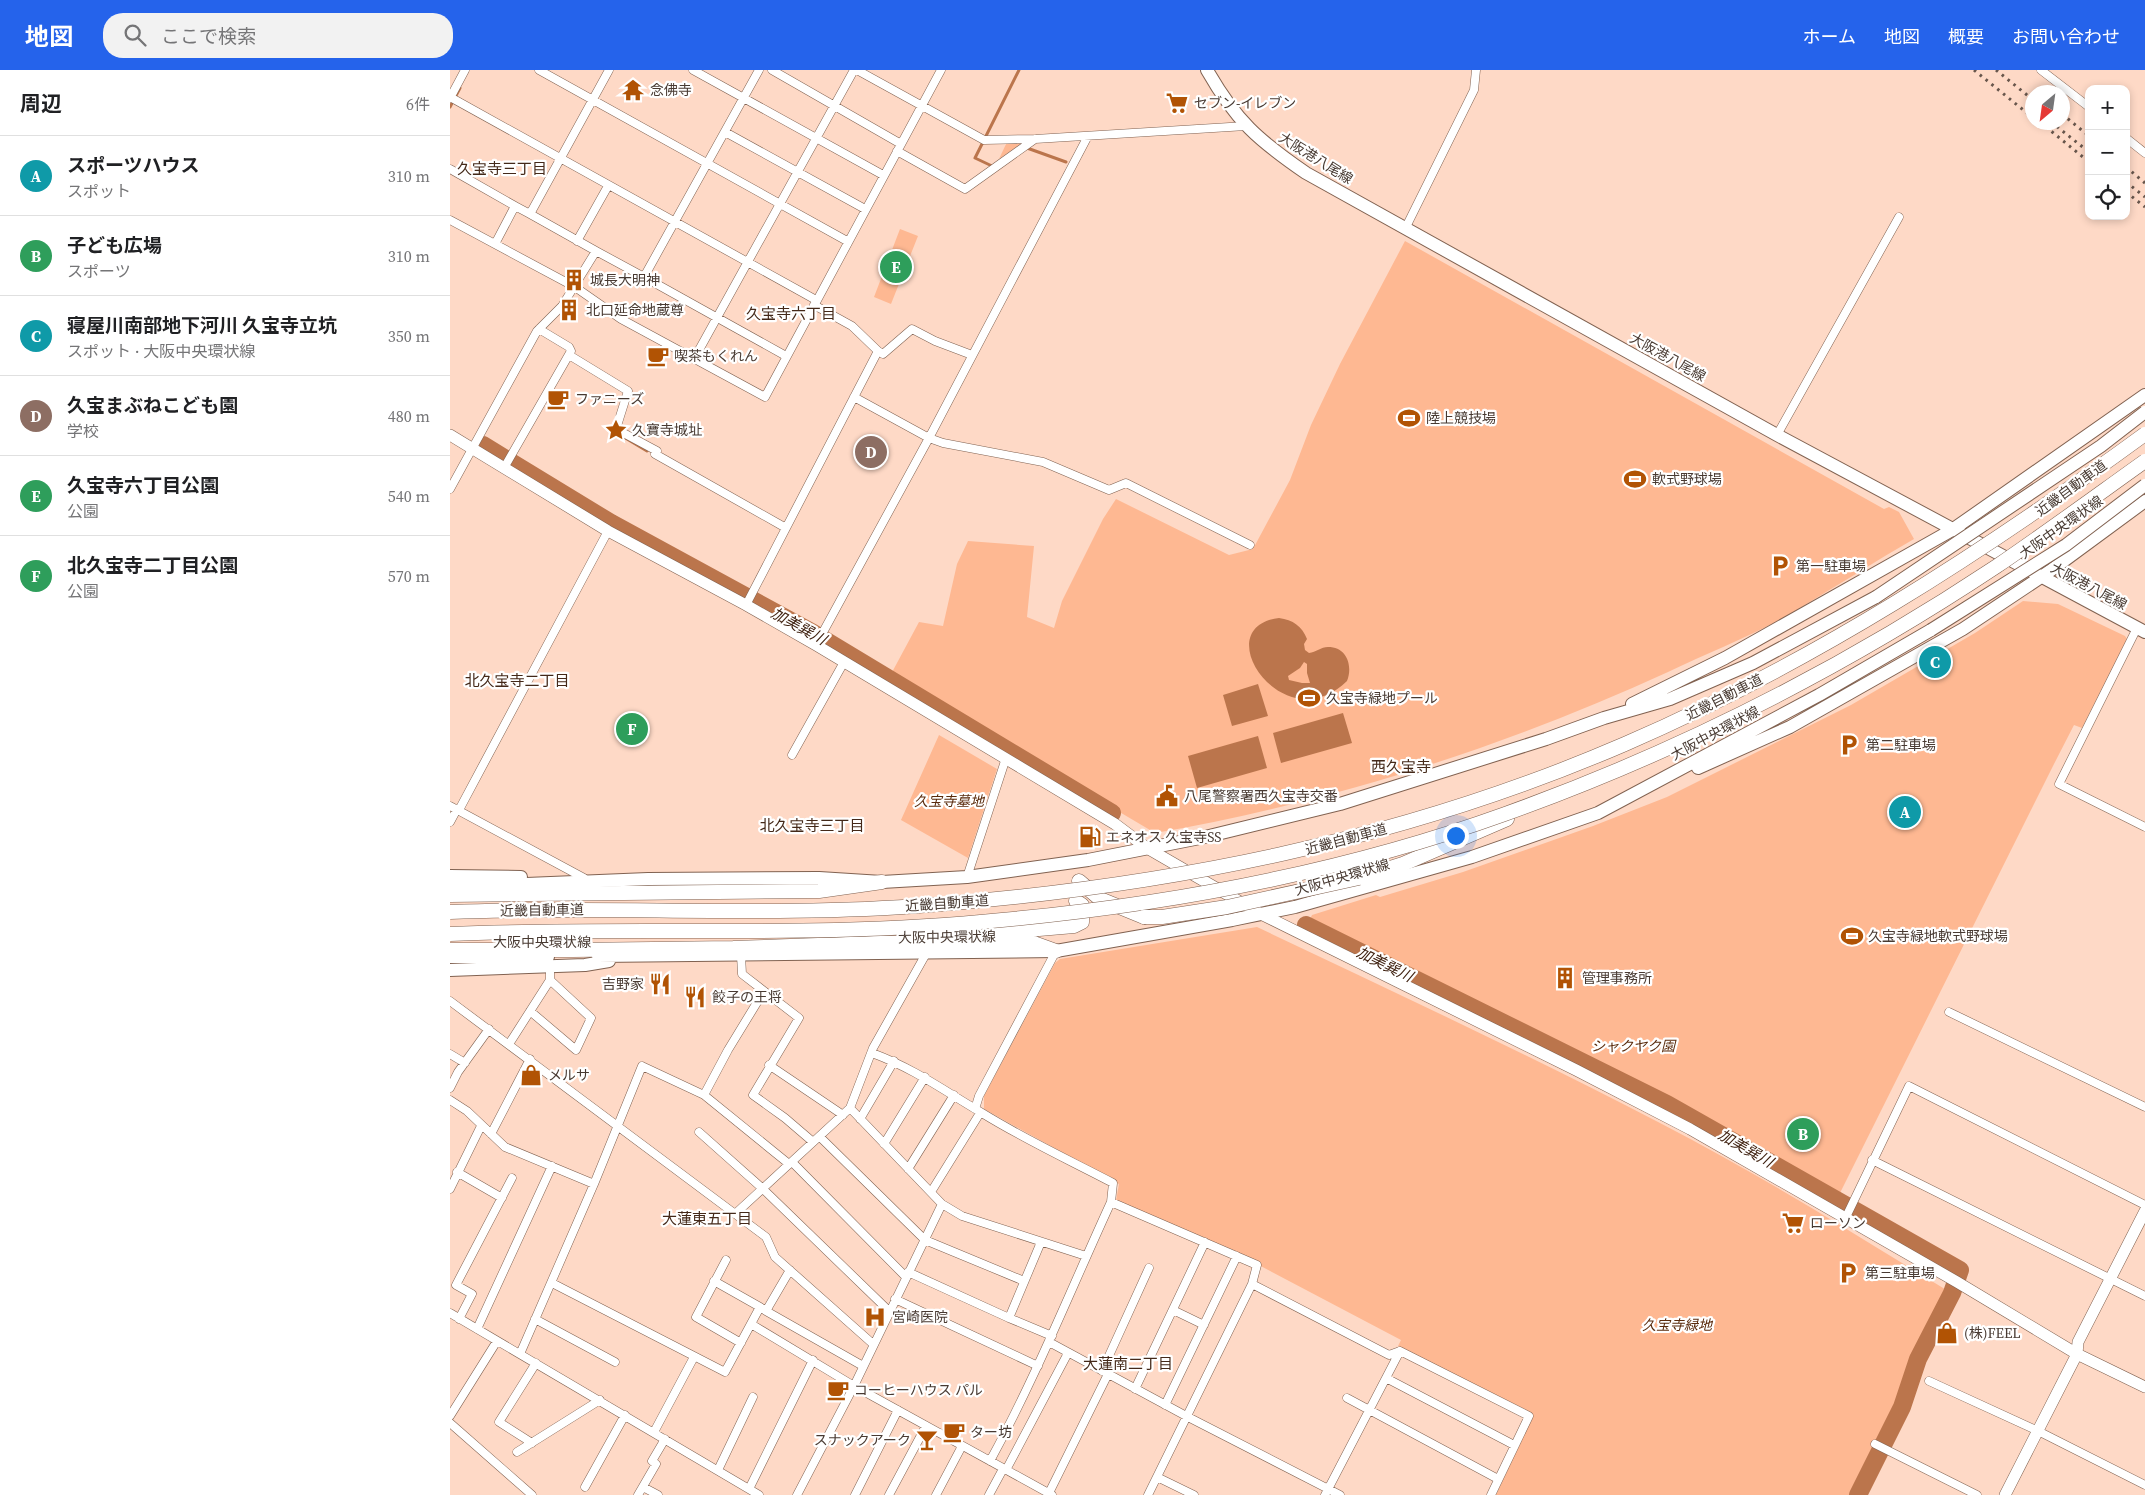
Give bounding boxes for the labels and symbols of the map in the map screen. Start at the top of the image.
temple icon: 念佛寺 [620,77,646,103]
place label: 念佛寺 [650,80,692,100]
north arrow [2025,85,2070,130]
supermarket icon: セブン-イレブン [1164,90,1190,116]
place label: セブン-イレブン [1194,93,1296,113]
street label: 大阪港八尾線 [1275,127,1357,189]
district label: 久宝寺三丁目 [457,158,547,179]
pin: E [880,248,912,286]
building icon: 城長大明神 [561,267,587,293]
place label: 城長大明神 [590,270,660,290]
building icon: 北口延命地蔵尊 [556,297,582,323]
place label: 北口延命地蔵尊 [586,300,684,320]
district label: 久宝寺六丁目 [746,303,836,324]
street label: 大阪港八尾線 [1626,328,1710,386]
cafe icon: 喫茶もくれん [645,343,671,369]
place label: 喫茶もくれん [674,346,758,366]
cafe icon: ファニーズ [545,386,571,412]
place label: ファニーズ [575,389,644,409]
sports icon: 陸上競技場 [1396,405,1422,431]
place label: 陸上競技場 [1426,408,1496,428]
place icon: 久寶寺城址 [603,417,629,443]
place label: 久寶寺城址 [632,420,702,440]
pin: D [855,433,887,471]
street label: 近畿自動車道 [2031,455,2111,521]
sports icon: 軟式野球場 [1622,466,1648,492]
place label: 軟式野球場 [1652,469,1722,489]
street label: 大阪中央環状線 [2015,491,2107,563]
parking icon: 第一駐車場 [1767,553,1793,579]
place label: 第一駐車場 [1796,556,1866,576]
street label: 大阪港八尾線 [2047,557,2131,615]
water label: 加美巽川 [768,602,832,651]
pin: C [1919,643,1951,681]
street label: 近畿自動車道 [1682,669,1766,725]
district label: 北久宝寺二丁目 [464,670,570,691]
sports icon: 久宝寺緑地プール [1296,685,1322,711]
place label: 久宝寺緑地プール [1326,688,1438,708]
street label: 大阪中央環状線 [1667,701,1763,765]
pin: F [616,710,648,748]
parking icon: 第二駐車場 [1836,732,1862,758]
place label: 第二駐車場 [1866,735,1936,755]
district label: 西久宝寺 [1371,756,1431,777]
public building icon: 八尾警察署西久宝寺交番 [1154,783,1180,809]
place label: 八尾警察署西久宝寺交番 [1184,786,1338,806]
park label: 久宝寺墓地 [914,791,986,811]
pin: A [1889,793,1921,831]
district label: 北久宝寺三丁目 [759,815,865,836]
street label: 近畿自動車道 [1303,818,1389,860]
your location [1443,823,1469,849]
fuel station icon: エネオス 久宝寺SS [1077,824,1103,850]
place label: エネオス 久宝寺SS [1106,827,1221,847]
street label: 大阪中央環状線 [1292,854,1392,900]
street label: 近畿自動車道 [904,890,990,916]
street label: 近畿自動車道 [500,899,584,921]
sports icon: 久宝寺緑地軟式野球場 [1839,923,1865,949]
street label: 大阪中央環状線 [898,926,996,948]
place label: 久宝寺緑地軟式野球場 [1868,926,2008,946]
street label: 大阪中央環状線 [493,932,591,952]
water label: 加美巽川 [1353,941,1418,987]
building icon: 管理事務所 [1552,965,1578,991]
place label: 管理事務所 [1582,968,1652,988]
restaurant icon: 吉野家 [647,971,673,997]
place label: 吉野家 [602,974,644,994]
restaurant icon: 餃子の王将 [682,984,708,1010]
place label: 餃子の王将 [712,987,782,1007]
park label: シャクヤク園 [1591,1036,1677,1056]
shop icon: メルサ [518,1062,544,1088]
place label: メルサ [548,1065,590,1085]
pin: B [1787,1115,1819,1153]
water label: 加美巽川 [1715,1124,1779,1173]
district label: 大蓮東五丁目 [662,1208,752,1229]
supermarket icon: ローソン [1780,1210,1806,1236]
place label: ローソン [1810,1213,1866,1233]
parking icon: 第三駐車場 [1835,1260,1861,1286]
place label: 第三駐車場 [1865,1263,1935,1283]
hospital icon: 宮崎医院 [862,1304,888,1330]
place label: 宮崎医院 [892,1307,948,1327]
park label: 久宝寺緑地 [1642,1315,1714,1335]
shop icon: (株)FEEL [1934,1320,1960,1346]
place label: (株)FEEL [1964,1323,2021,1343]
district label: 大蓮南二丁目 [1083,1353,1173,1374]
cafe icon: コーヒーハウス パル [825,1377,851,1403]
place label: コーヒーハウス パル [854,1380,983,1400]
cafe icon: ター坊 [941,1419,967,1445]
place label: ター坊 [970,1422,1012,1442]
bar icon: スナックアーク [914,1427,940,1453]
place label: スナックアーク [814,1430,911,1450]

